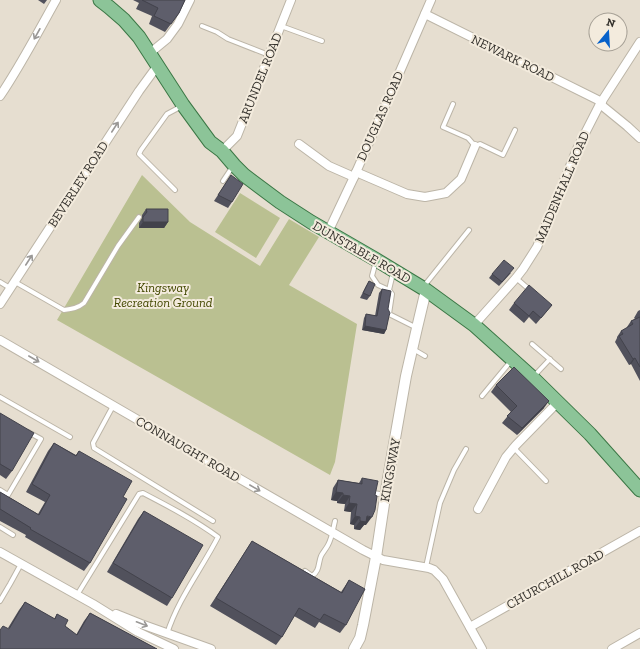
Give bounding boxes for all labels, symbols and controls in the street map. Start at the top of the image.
north arrow [588,12,628,52]
text: N [605,15,618,31]
one-way arrow [33,28,41,40]
street label: ARUNDEL ROAD [235,31,285,125]
street label: NEWARK ROAD [469,31,557,85]
street label: DOUGLAS ROAD [353,69,407,163]
one-way arrow [111,122,119,133]
street label: MAIDENHALL ROAD [532,129,592,245]
street label: BEVERLEY ROAD [45,138,111,230]
street label: DUNSTABLE ROAD [310,218,414,286]
one-way arrow [25,254,33,266]
park label: Kingsway Recreation Ground [114,280,213,310]
one-way arrow [28,356,40,364]
street label: CONNAUGHT ROAD [133,413,243,485]
street label: KINGSWAY [377,437,403,503]
one-way arrow [249,485,261,493]
street label: CHURCHILL ROAD [504,546,606,612]
one-way arrow [135,621,147,629]

